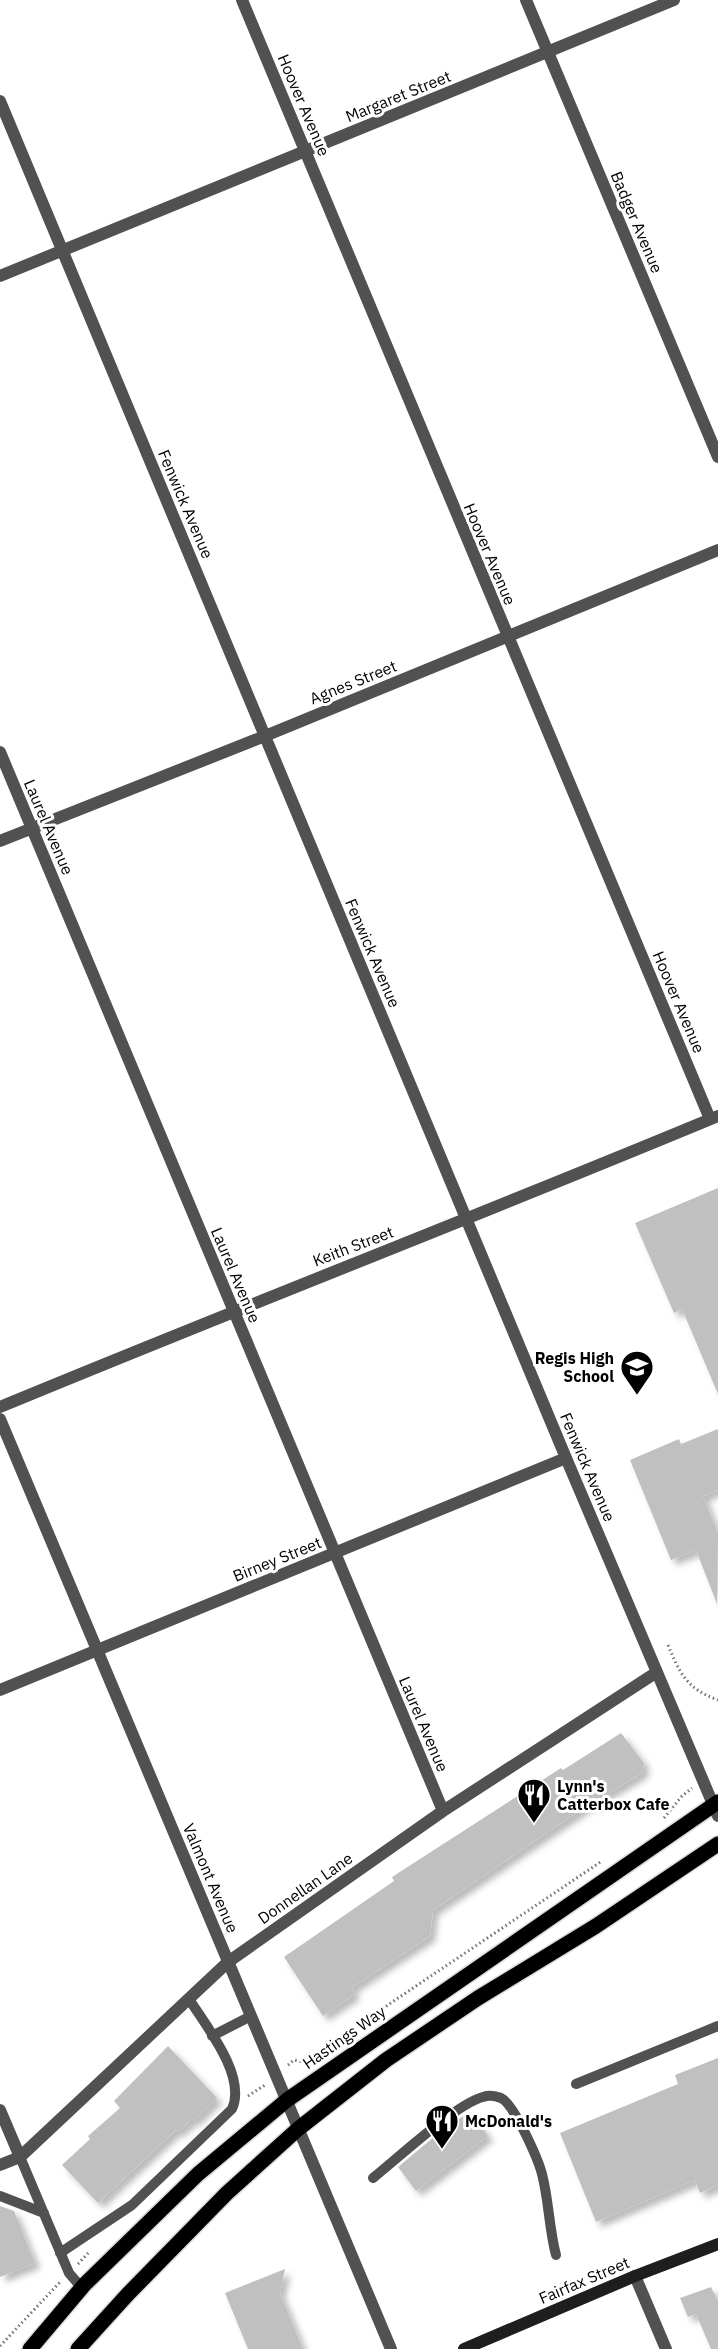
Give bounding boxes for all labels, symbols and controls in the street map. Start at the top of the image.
street label: Hoover Avenue [274,51,335,159]
street label: Margaret Street [342,66,454,126]
street label: Badger Avenue [607,168,667,276]
street label: Fenwick Avenue [154,447,218,562]
street label: Hoover Avenue [460,500,521,608]
street label: Agnes Street [307,655,399,709]
street label: Laurel Avenue [20,776,78,878]
street label: Fenwick Avenue [341,896,405,1011]
street label: Hoover Avenue [649,948,710,1056]
street label: Keith Street [310,1221,396,1271]
street label: Laurel Avenue [207,1224,265,1326]
place label: Regis High School [535,1348,614,1386]
school or university icon: Regis High School [619,1349,655,1396]
street label: Fenwick Avenue [556,1410,620,1525]
street label: Birney Street [230,1532,324,1586]
street label: Laurel Avenue [395,1673,453,1775]
place label: Lynn's Catterbox Cafe [557,1776,669,1814]
restaurant icon: Lynn's Catterbox Cafe [516,1777,552,1824]
street label: Valmont Avenue [179,1820,243,1936]
street label: Donnellan Lane [254,1848,356,1928]
street label: Hastings Way [299,2001,389,2073]
restaurant icon: McDonald's [424,2103,460,2150]
place label: McDonald's [465,2111,552,2131]
street label: Fairfax Street [536,2252,632,2308]

